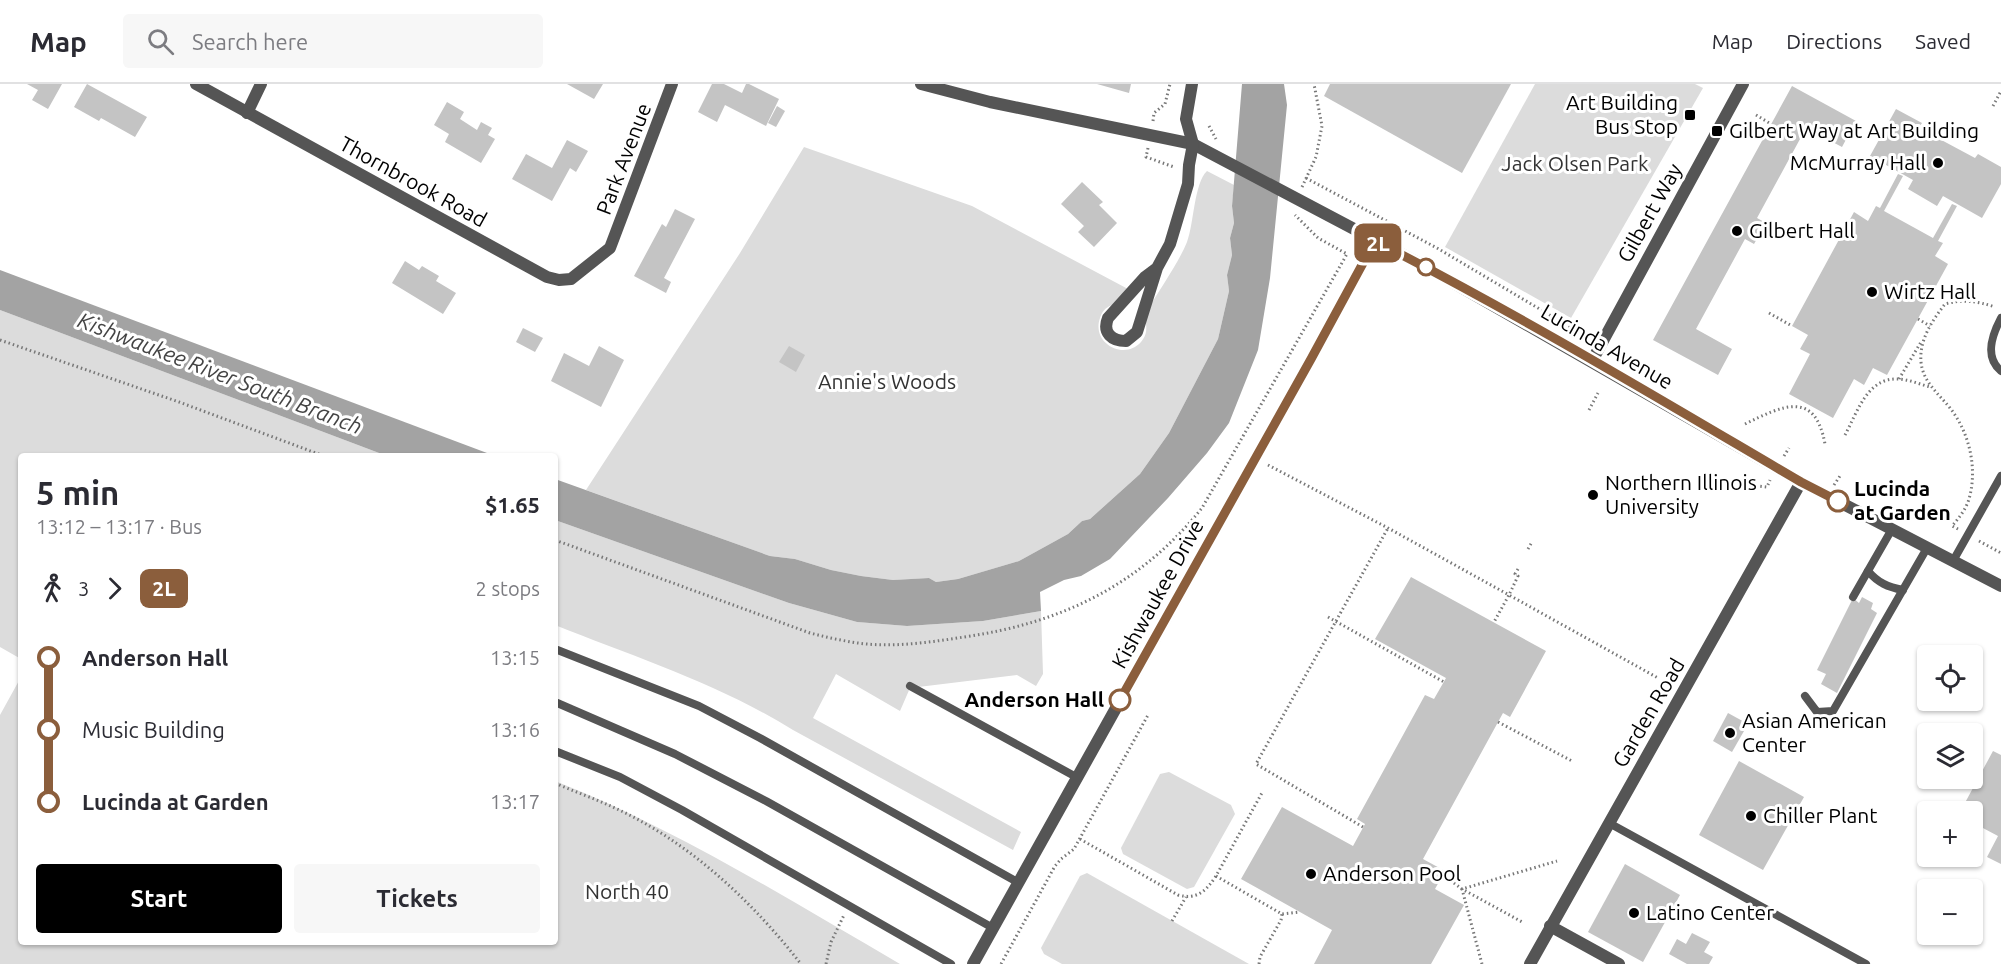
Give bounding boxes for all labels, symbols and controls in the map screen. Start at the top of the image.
search box [123,14,543,68]
icon: search [144,25,177,58]
text: Map [30,26,87,57]
text: Search here [192,29,308,54]
text: Map [1712,29,1753,53]
text: Directions [1786,29,1882,53]
text: Saved [1915,29,1971,53]
place label: Art Building Bus Stop [1566,90,1678,138]
street label: Park Avenue [591,100,655,218]
marker: Art Building Bus Stop [1683,108,1697,122]
place label: Gilbert Way at Art Building [1729,118,1979,142]
marker: Gilbert Way at Art Building [1710,124,1724,138]
street label: Thornbrook Road [336,131,491,232]
place label: McMurray Hall [1790,150,1926,174]
park label: Jack Olsen Park [1501,151,1649,175]
marker: McMurray Hall [1931,156,1945,170]
street label: Gilbert Way [1612,159,1686,266]
place label: Gilbert Hall [1749,218,1855,242]
line badge: 2L [1351,224,1405,262]
marker: Gilbert Hall [1730,224,1744,238]
text: 2L [1366,231,1390,255]
unlabelled marker [1417,258,1435,276]
place label: Wirtz Hall [1884,279,1976,303]
marker: Wirtz Hall [1865,285,1879,299]
street label: Lucinda Avenue [1537,299,1678,394]
water label: Kishwaukee River South Branch [74,307,366,438]
park label: Annie's Woods [818,369,956,393]
place label: Northern Illinois University [1605,470,1757,518]
text: 5 min [36,474,119,511]
place label: Lucinda at Garden [1854,476,1951,524]
marker: Northern Illinois University [1586,488,1600,502]
marker: Lucinda at Garden [1827,490,1849,512]
text: $1.65 [485,492,540,517]
text: 13:12 – 13:17 · Bus [36,515,202,538]
street label: Kishwaukee Drive [1106,515,1208,672]
icon: walk [36,572,69,605]
icon: forward [98,572,131,605]
text: 2L [152,576,176,600]
text: 3 [78,577,89,600]
text: 2 stops [476,577,540,600]
text: Anderson Hall [82,645,228,670]
map controls [1917,645,1983,945]
button: locate [1917,645,1983,711]
text: 13:15 [490,646,540,669]
street label: Garden Road [1607,654,1689,771]
place label: Anderson Hall [964,687,1104,711]
marker: Anderson Hall [1109,689,1131,711]
place label: Asian American Center [1742,708,1887,756]
text: Music Building [82,717,225,742]
text: 13:16 [490,718,540,741]
button: layers [1917,723,1983,789]
marker: Asian American Center [1723,726,1737,740]
text: Lucinda at Garden [82,789,269,814]
text: 13:17 [490,790,540,813]
button: + [1917,801,1983,867]
place label: Chiller Plant [1763,803,1877,827]
marker: Chiller Plant [1744,809,1758,823]
place label: Anderson Pool [1323,861,1461,885]
button: Start [36,864,282,933]
button: Tickets [294,864,540,933]
marker: Anderson Pool [1304,867,1318,881]
park label: North 40 [585,879,669,903]
button: − [1917,879,1983,945]
place label: Latino Center [1646,900,1774,924]
marker: Latino Center [1627,906,1641,920]

